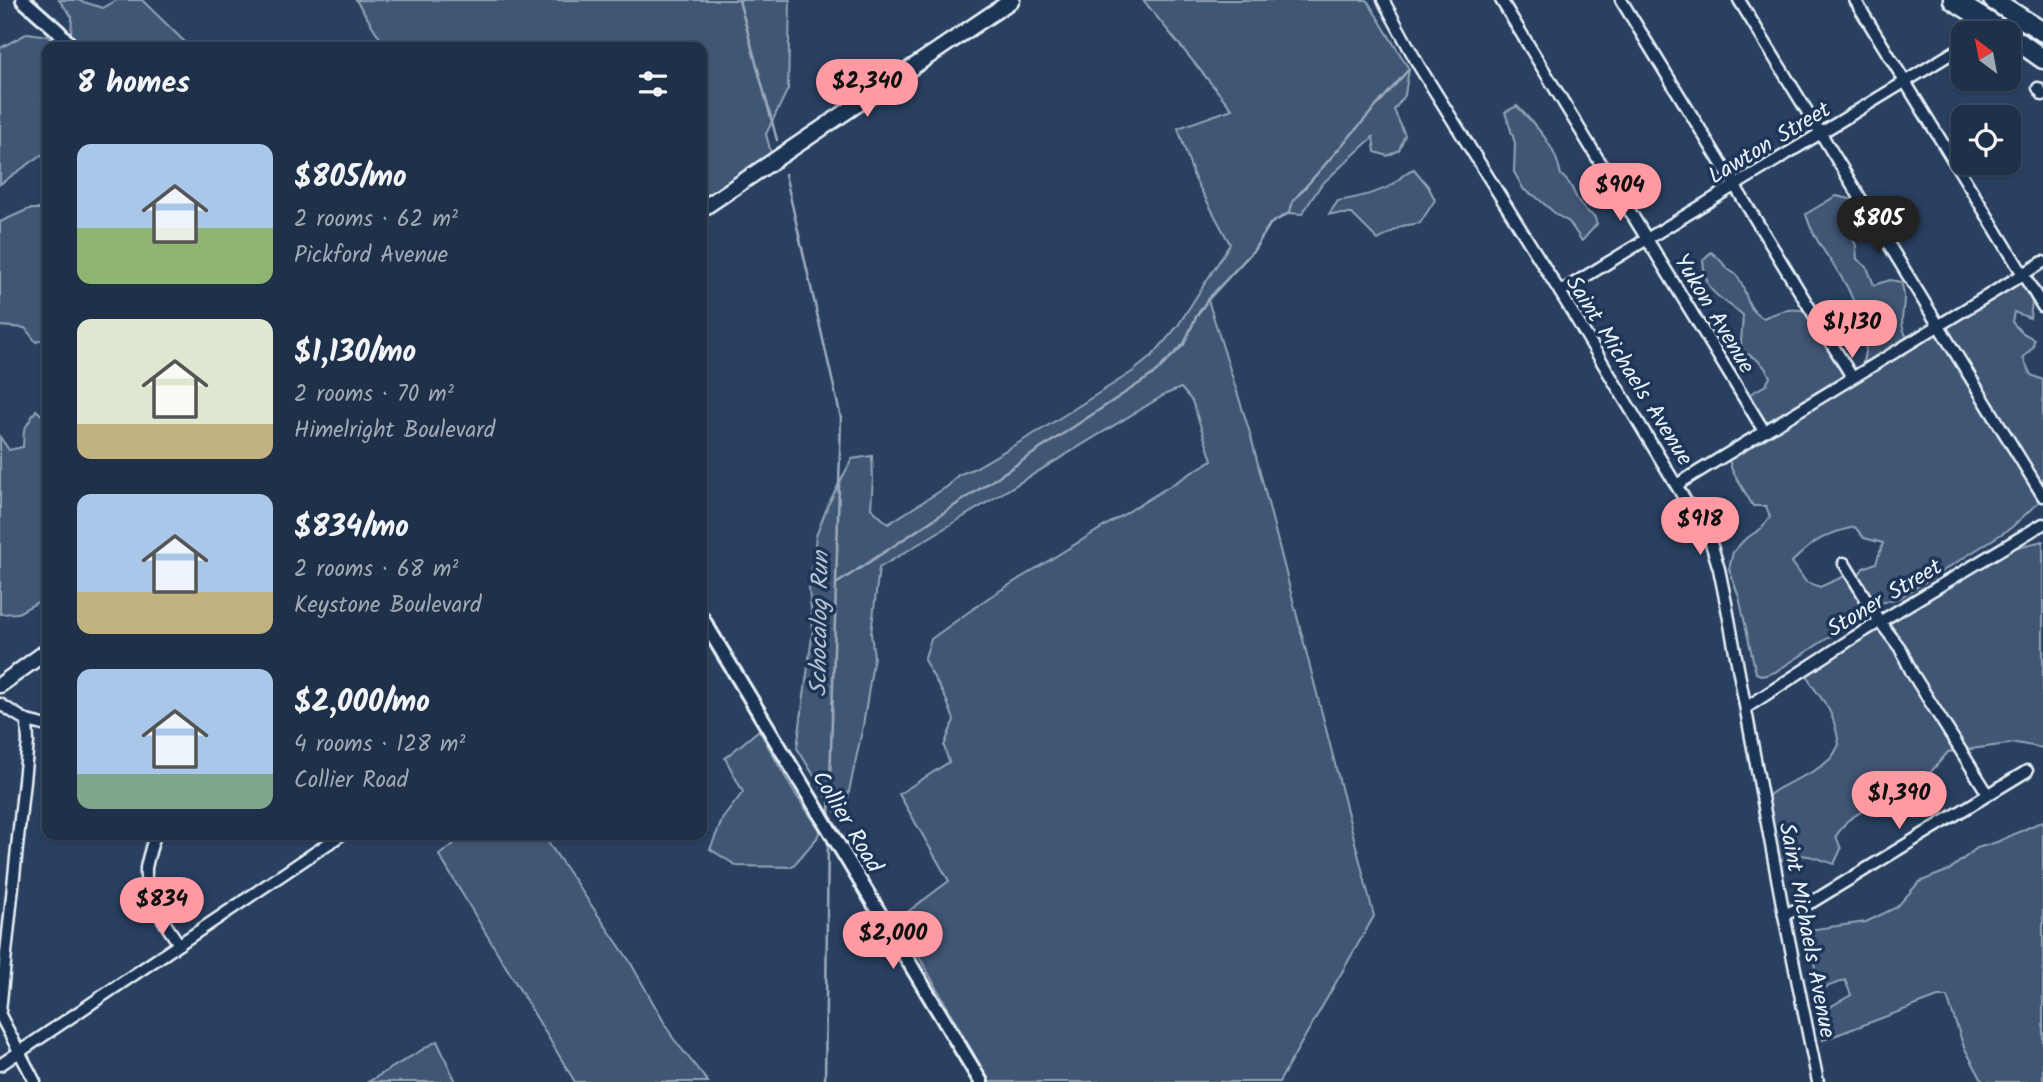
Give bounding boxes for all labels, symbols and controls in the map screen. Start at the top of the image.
north arrow [1951,21,2021,91]
map controls [1951,21,2021,175]
text: 8 homes [77,60,190,108]
pin: $2,340 [810,60,924,119]
text: $2,340 [832,64,902,100]
icon: filters [634,65,672,103]
street label: Lawton Street [1702,92,1839,195]
button: locate [1951,105,2021,175]
text: $805/mo [294,154,407,202]
pin: $904 [1579,164,1661,223]
text: $904 [1595,168,1645,204]
icon: home [133,172,217,256]
pin: $805 [1837,196,1919,256]
text: $805 [1853,201,1903,237]
text: 2 rooms · 62 m² [294,202,458,238]
text: Pickford Avenue [294,238,448,274]
street label: Yukon Avenue [1663,247,1763,381]
street label: Saint Michaels Avenue [1555,269,1701,473]
pin: $1,130 [1795,300,1909,360]
text: $1,130 [1823,305,1881,341]
text: $1,130/mo [294,329,416,377]
icon: home [133,347,217,431]
text: 2 rooms · 70 m² [294,377,454,413]
text: Himelright Boulevard [294,413,495,449]
pin: $918 [1659,498,1741,557]
text: $918 [1677,502,1723,538]
text: $834/mo [294,504,409,552]
icon: home [133,522,217,606]
water label: Schocalog Run [800,549,841,697]
street label: Stoner Street [1820,549,1951,647]
text: 2 rooms · 68 m² [294,552,458,588]
text: Keystone Boulevard [294,588,481,624]
text: $2,000/mo [294,679,430,727]
icon: home [133,697,217,781]
text: 4 rooms · 128 m² [294,727,465,763]
text: Collier Road [294,763,408,799]
street label: Collier Road [801,764,891,881]
pin: $1,390 [1842,772,1956,831]
text: $1,390 [1868,776,1930,812]
street label: Saint Michaels Avenue [1768,820,1845,1041]
pin: $834 [121,878,203,937]
text: $834 [136,882,188,918]
pin: $2,000 [836,912,950,971]
text: $2,000 [859,916,927,952]

